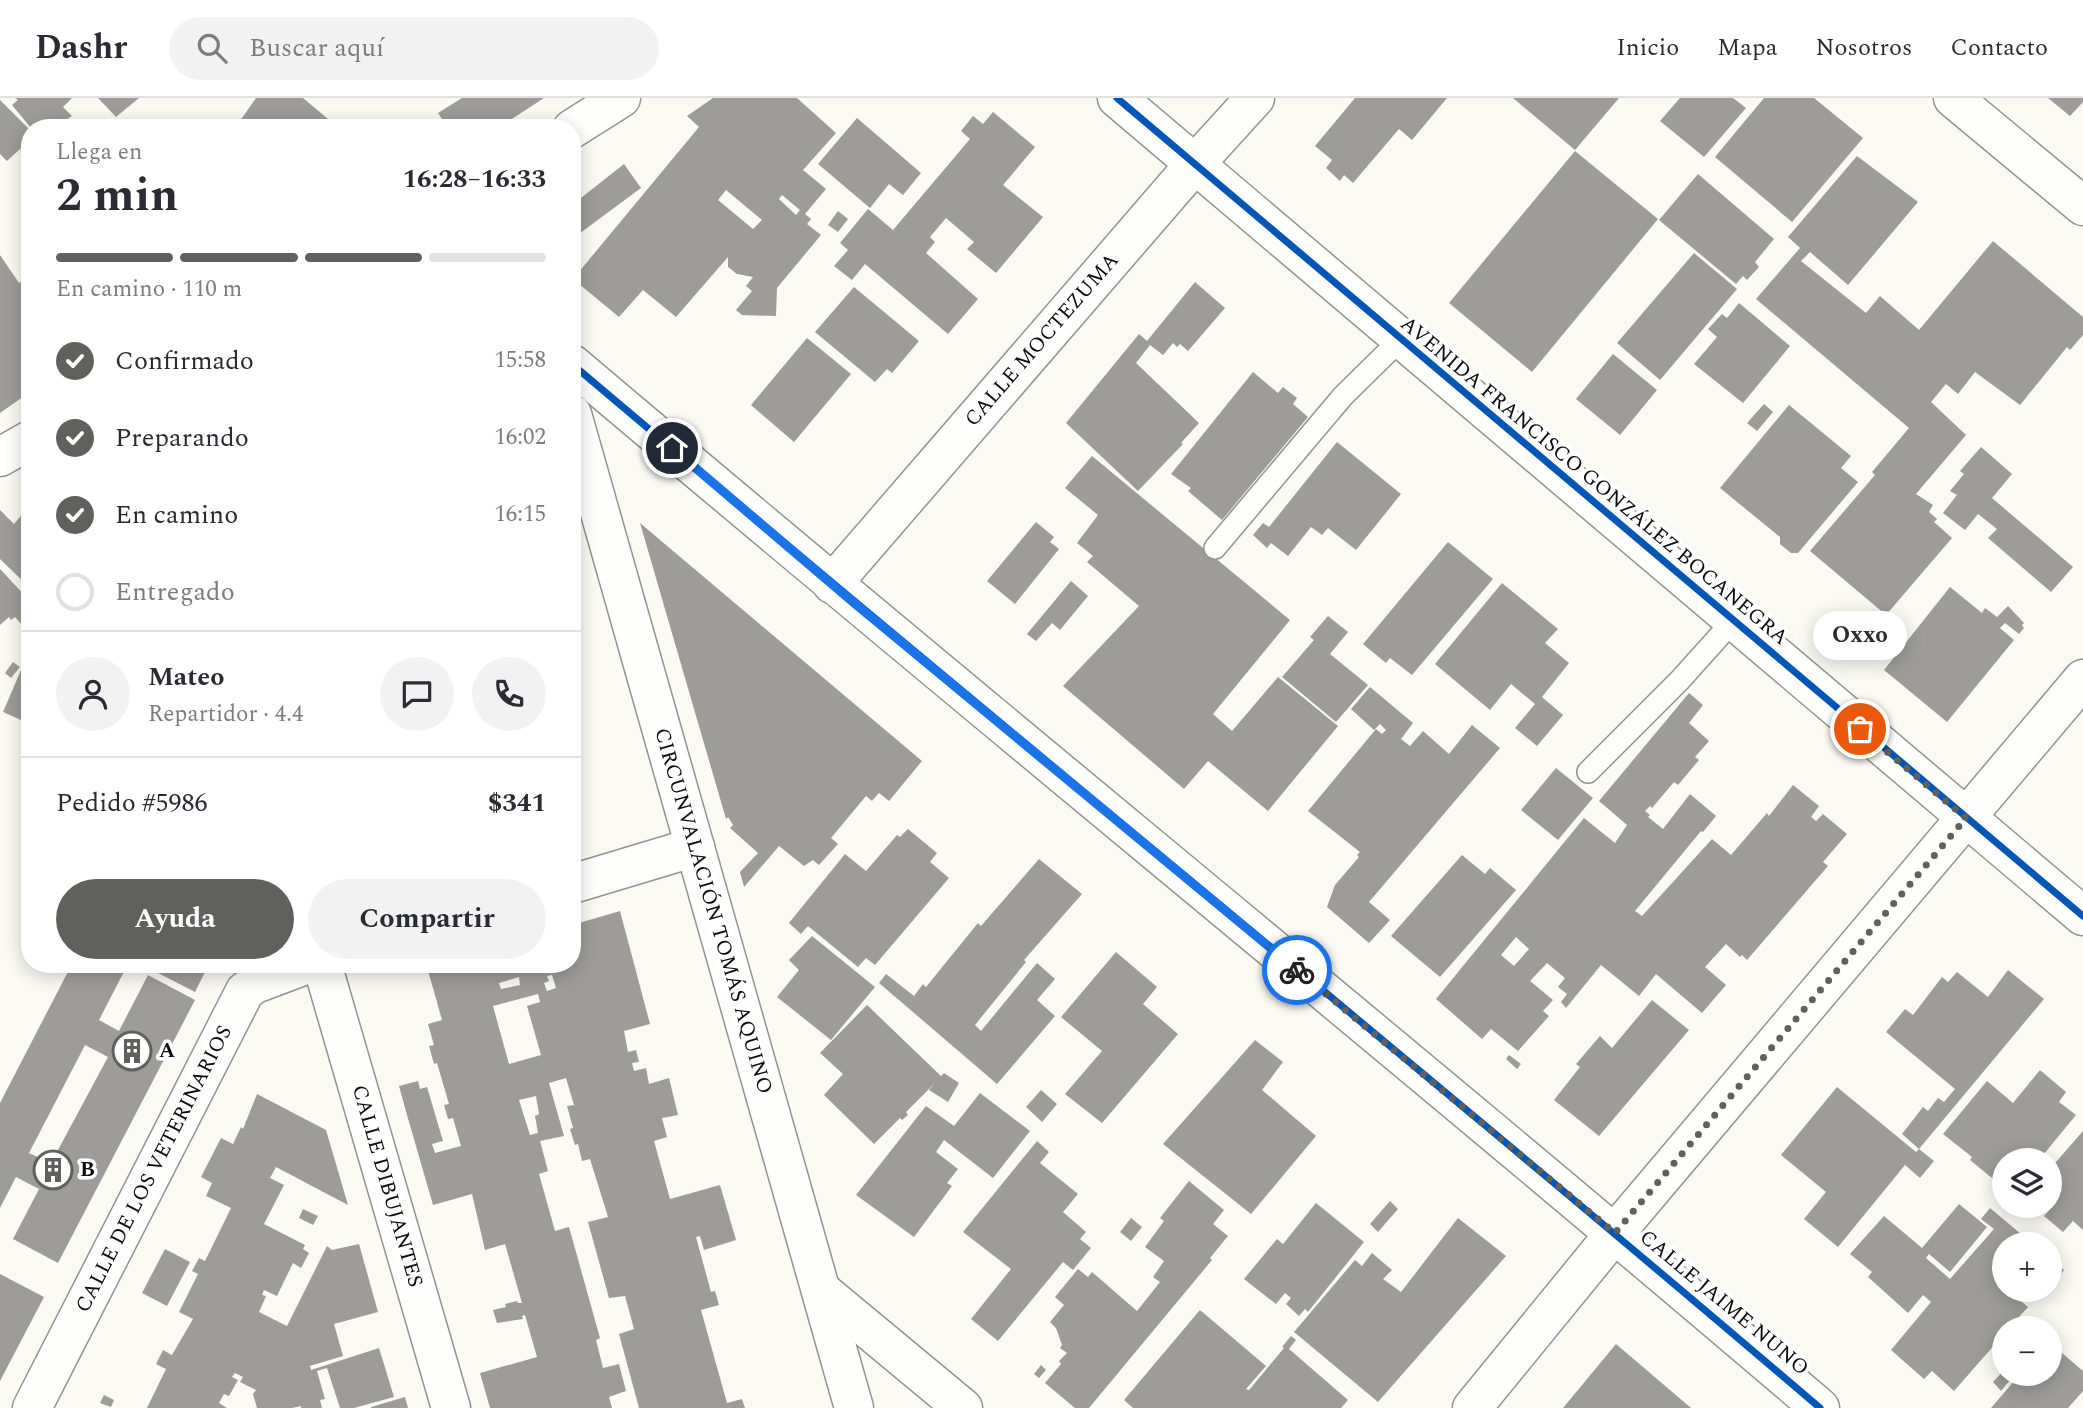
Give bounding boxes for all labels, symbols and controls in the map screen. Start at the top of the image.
search box [169,17,659,80]
text: Dashr [35,23,127,73]
text: Buscar aquí [249,28,384,68]
icon: search [193,29,231,67]
text: Inicio [1616,30,1679,66]
text: Mapa [1717,30,1777,66]
text: Nosotros [1815,30,1912,66]
text: Contacto [1950,30,2048,66]
text: Llega en [56,135,142,170]
text: 16:28–16:33 [402,159,546,199]
text: 2 min [56,161,178,231]
street label: CALLE MOCTEZUMA [957,246,1127,434]
text: En camino · 110 m [56,272,242,307]
street label: AVENIDA FRANCISCO GONZÁLEZ BOCANEGRA [1393,309,1795,654]
text: Confirmado [115,341,254,381]
icon: check [56,342,94,380]
text: 15:58 [494,343,546,378]
text: Preparando [115,418,249,458]
pin [642,418,702,478]
icon: check [56,419,94,457]
text: 16:02 [494,420,546,455]
icon: home [653,429,691,467]
text: En camino [115,495,238,535]
icon: check [56,496,94,534]
text: 16:15 [494,497,546,532]
text: Entregado [115,572,235,612]
callout: Oxxo [1813,610,1907,659]
text: Oxxo [1832,618,1888,653]
button: person [56,657,130,731]
text: Mateo [148,657,225,697]
button: chat [380,657,454,731]
button: phone [472,657,546,731]
text: Repartidor · 4.4 [148,697,304,732]
pin [1830,699,1890,759]
icon: bag [1841,710,1879,748]
street label: CIRCUNVALACIÓN TOMÁS AQUINO [645,724,781,1098]
text: Pedido #5986 [56,783,207,823]
text: $341 [488,783,546,823]
button: Ayuda [56,879,294,959]
button: Compartir [308,879,546,959]
courier [1262,935,1332,1005]
icon: bike [1278,951,1316,989]
street label: CALLE DE LOS VETERINARIOS [67,1020,241,1318]
building icon: A [111,1030,153,1072]
place label: A [159,1035,175,1067]
street label: CALLE DIBUJANTES [343,1081,431,1291]
map controls [1992,1148,2062,1386]
button: layers [1992,1148,2062,1218]
building icon: B [32,1149,74,1191]
place label: B [80,1154,95,1186]
street label: CALLE JAIME NUNO [1632,1222,1816,1384]
button: + [1992,1232,2062,1302]
button: − [1992,1316,2062,1386]

